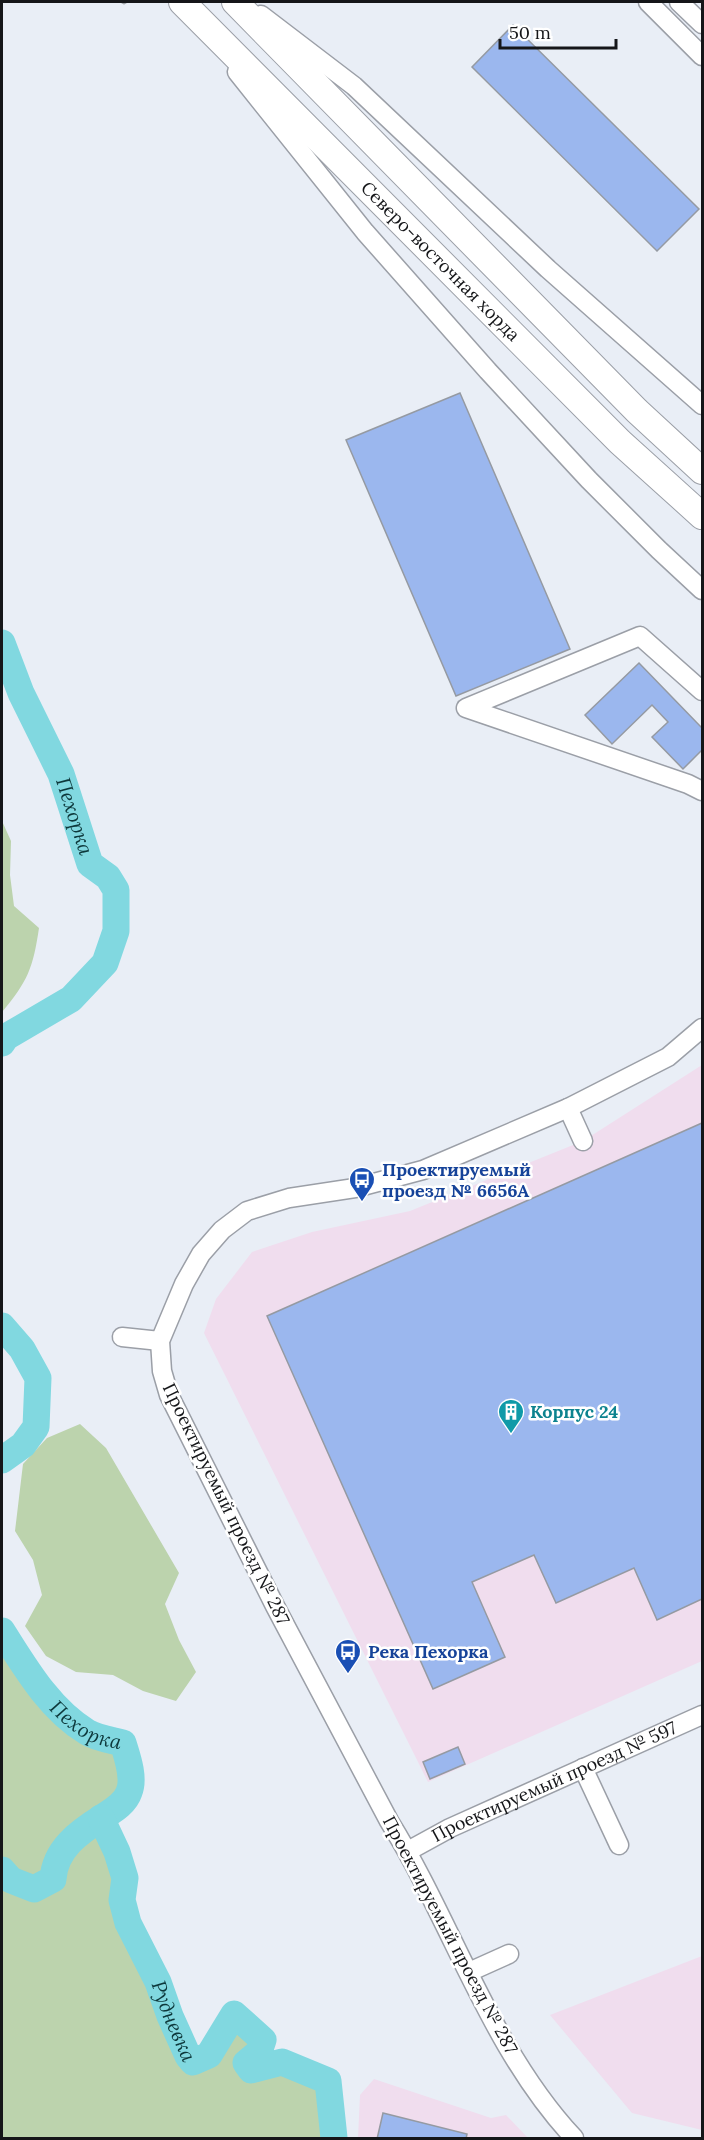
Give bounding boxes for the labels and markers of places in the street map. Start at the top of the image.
place label: Проектируемый проезд № 6656А [382,1158,531,1202]
bus stop icon: Проектируемый проезд № 6656А [347,1165,377,1203]
building icon: Корпус 24 [496,1397,526,1435]
place label: Корпус 24 [530,1400,618,1423]
bus stop icon: Река Пехорка [333,1637,363,1675]
place label: Река Пехорка [368,1640,489,1663]

